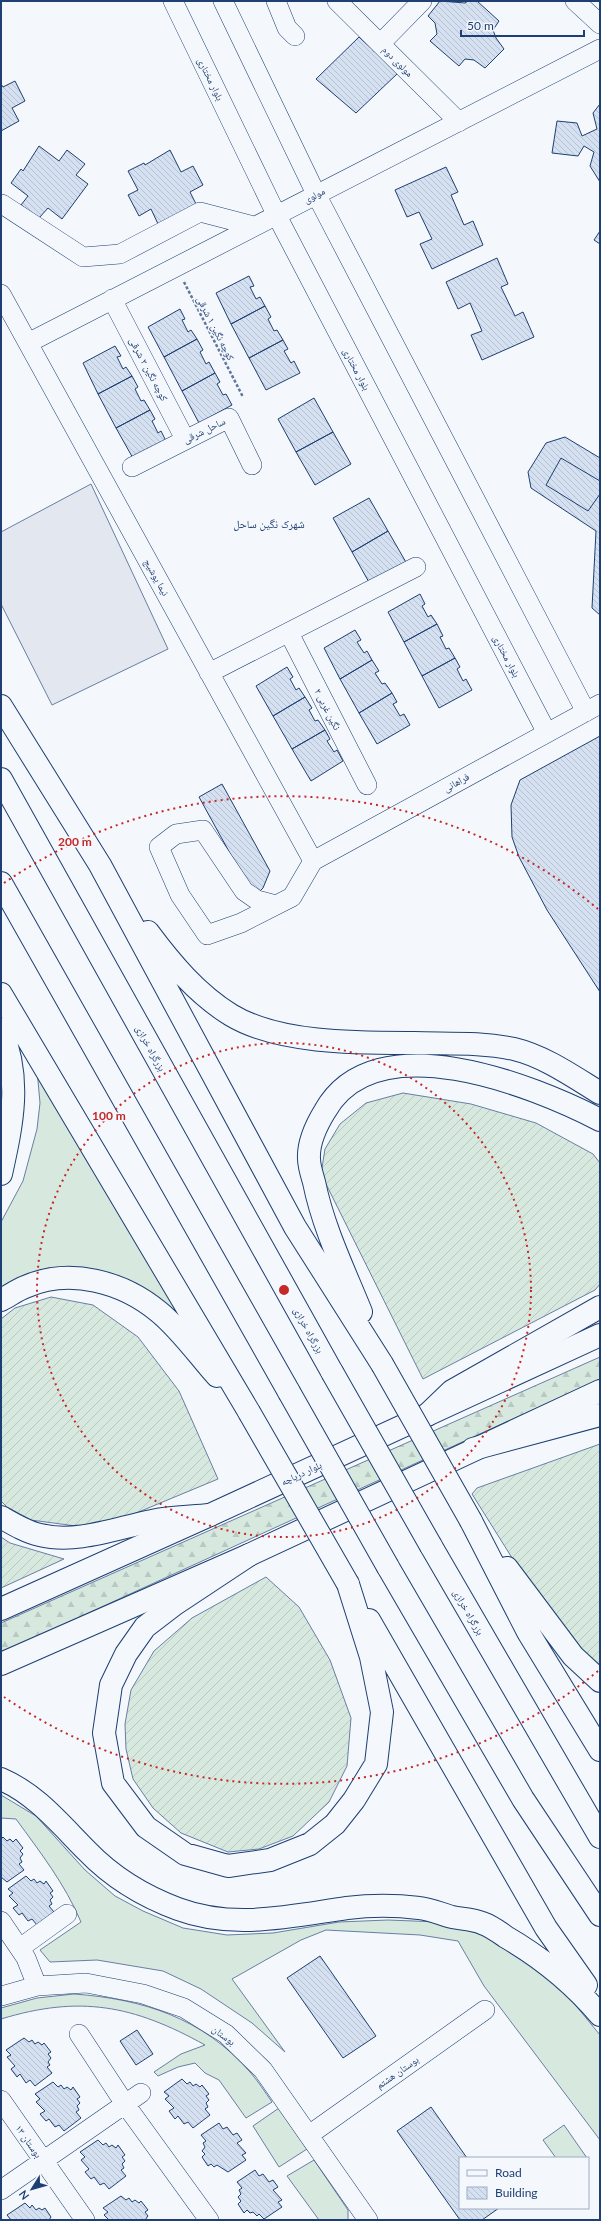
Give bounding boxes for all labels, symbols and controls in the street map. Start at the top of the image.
scale bar [461,12,584,38]
text: 50 m [467,18,494,33]
street label: مولوی دوم [379,43,416,81]
street label: بلوار مختاری [195,56,227,103]
street label: مولوی [301,184,327,206]
street label: کوچه نگین ۱ شرقی [194,294,237,363]
street label: کوچه نگین ۲ شرقی [126,335,171,403]
street label: بلوار مختاری [340,346,373,393]
street label: ساحل شرقی [181,414,228,446]
district label: شهرک نگین ساحل [233,517,305,531]
street label: نیما یوشیج [141,556,172,598]
street label: بلوار مختاری [490,633,523,680]
street label: نگین غربی ۲ [312,686,344,732]
street label: فراهانی [441,770,472,795]
text: 200 m [58,834,92,849]
street label: بزرگراه خرازی [133,1023,169,1074]
text: 100 m [92,1108,126,1123]
centre of rings [277,1283,291,1297]
street label: بزرگراه خرازی [291,1305,327,1356]
street label: بلوار دریاچه [279,1458,324,1488]
street label: بزرگراه خرازی [450,1587,487,1638]
street label: بوستان [209,2022,238,2049]
street label: بوستان هشتم [373,2053,422,2093]
street label: بوستان ۱۳ [12,2122,45,2161]
legend [459,2157,589,2209]
text: Road [495,2165,522,2180]
north arrow [12,2169,52,2209]
text: Building [495,2185,538,2200]
text: N [16,2188,31,2203]

